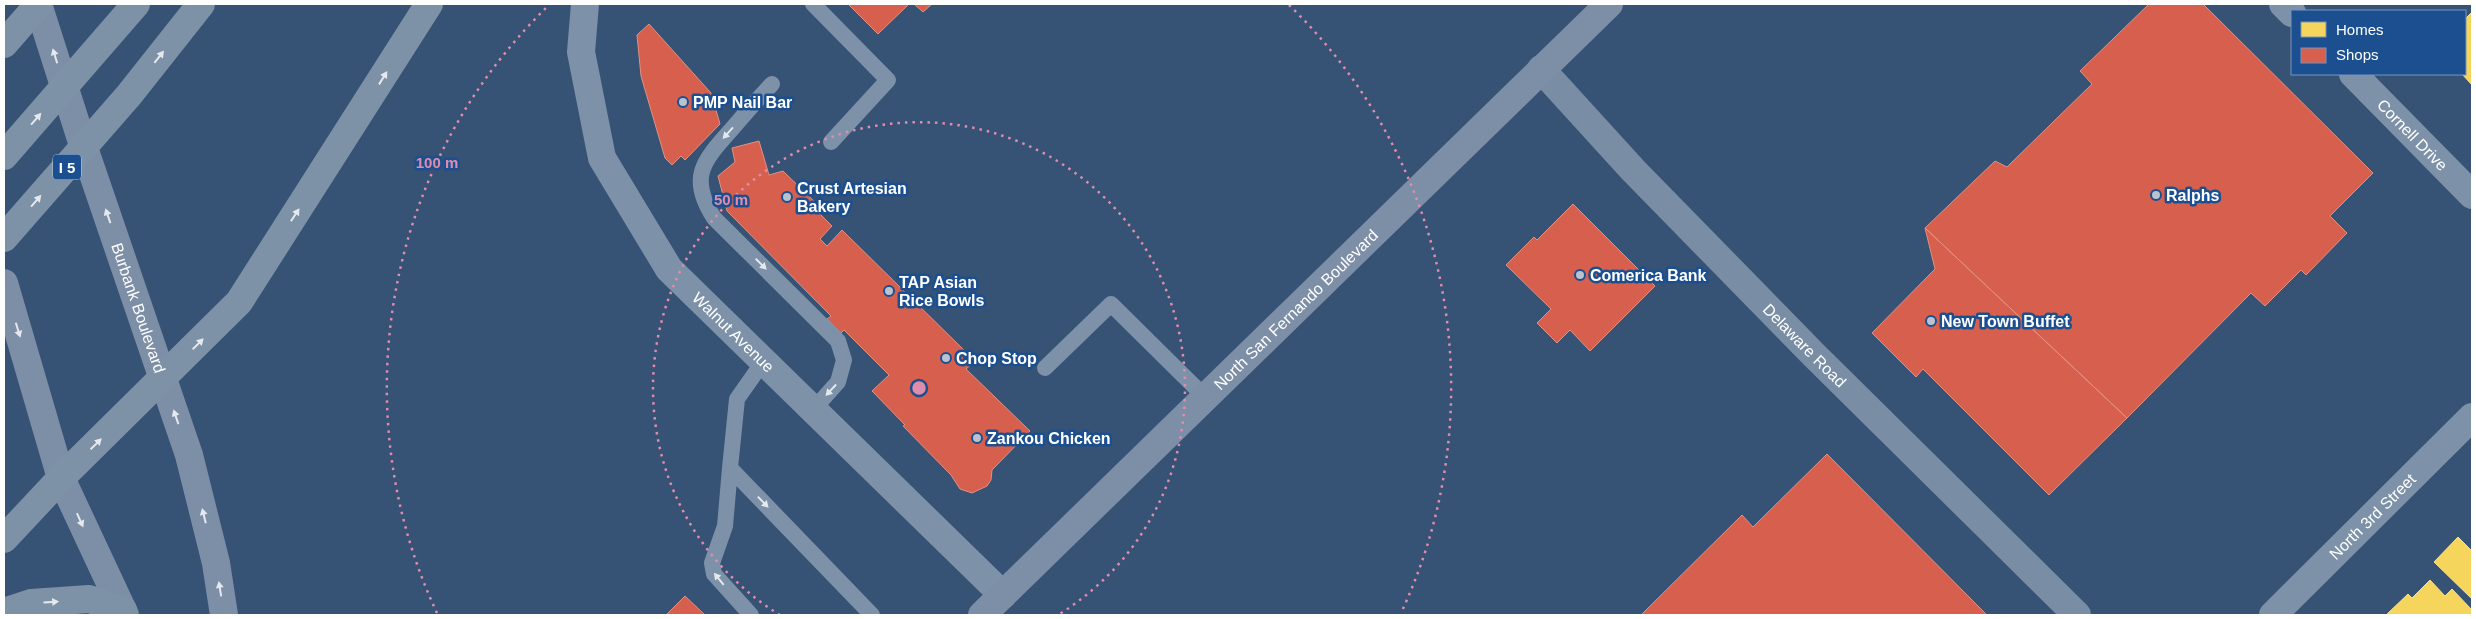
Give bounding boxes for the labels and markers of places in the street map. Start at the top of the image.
place label: PMP Nail Bar [693,94,792,111]
marker: PMP Nail Bar [677,96,689,108]
place label: Crust Artesian Bakery [797,180,907,215]
place label: Ralphs [2166,187,2219,204]
marker: Ralphs [2150,189,2162,201]
marker: Crust Artesian Bakery [781,191,793,203]
place label: Comerica Bank [1590,267,1707,284]
marker: Comerica Bank [1574,269,1586,281]
place label: TAP Asian Rice Bowls [899,274,984,309]
marker: TAP Asian Rice Bowls [883,285,895,297]
place label: New Town Buffet [1941,313,2070,330]
marker: New Town Buffet [1925,315,1937,327]
place label: Chop Stop [956,350,1037,367]
marker: Chop Stop [940,352,952,364]
centre of rings [910,379,928,397]
place label: Zankou Chicken [987,430,1111,447]
marker: Zankou Chicken [971,432,983,444]

